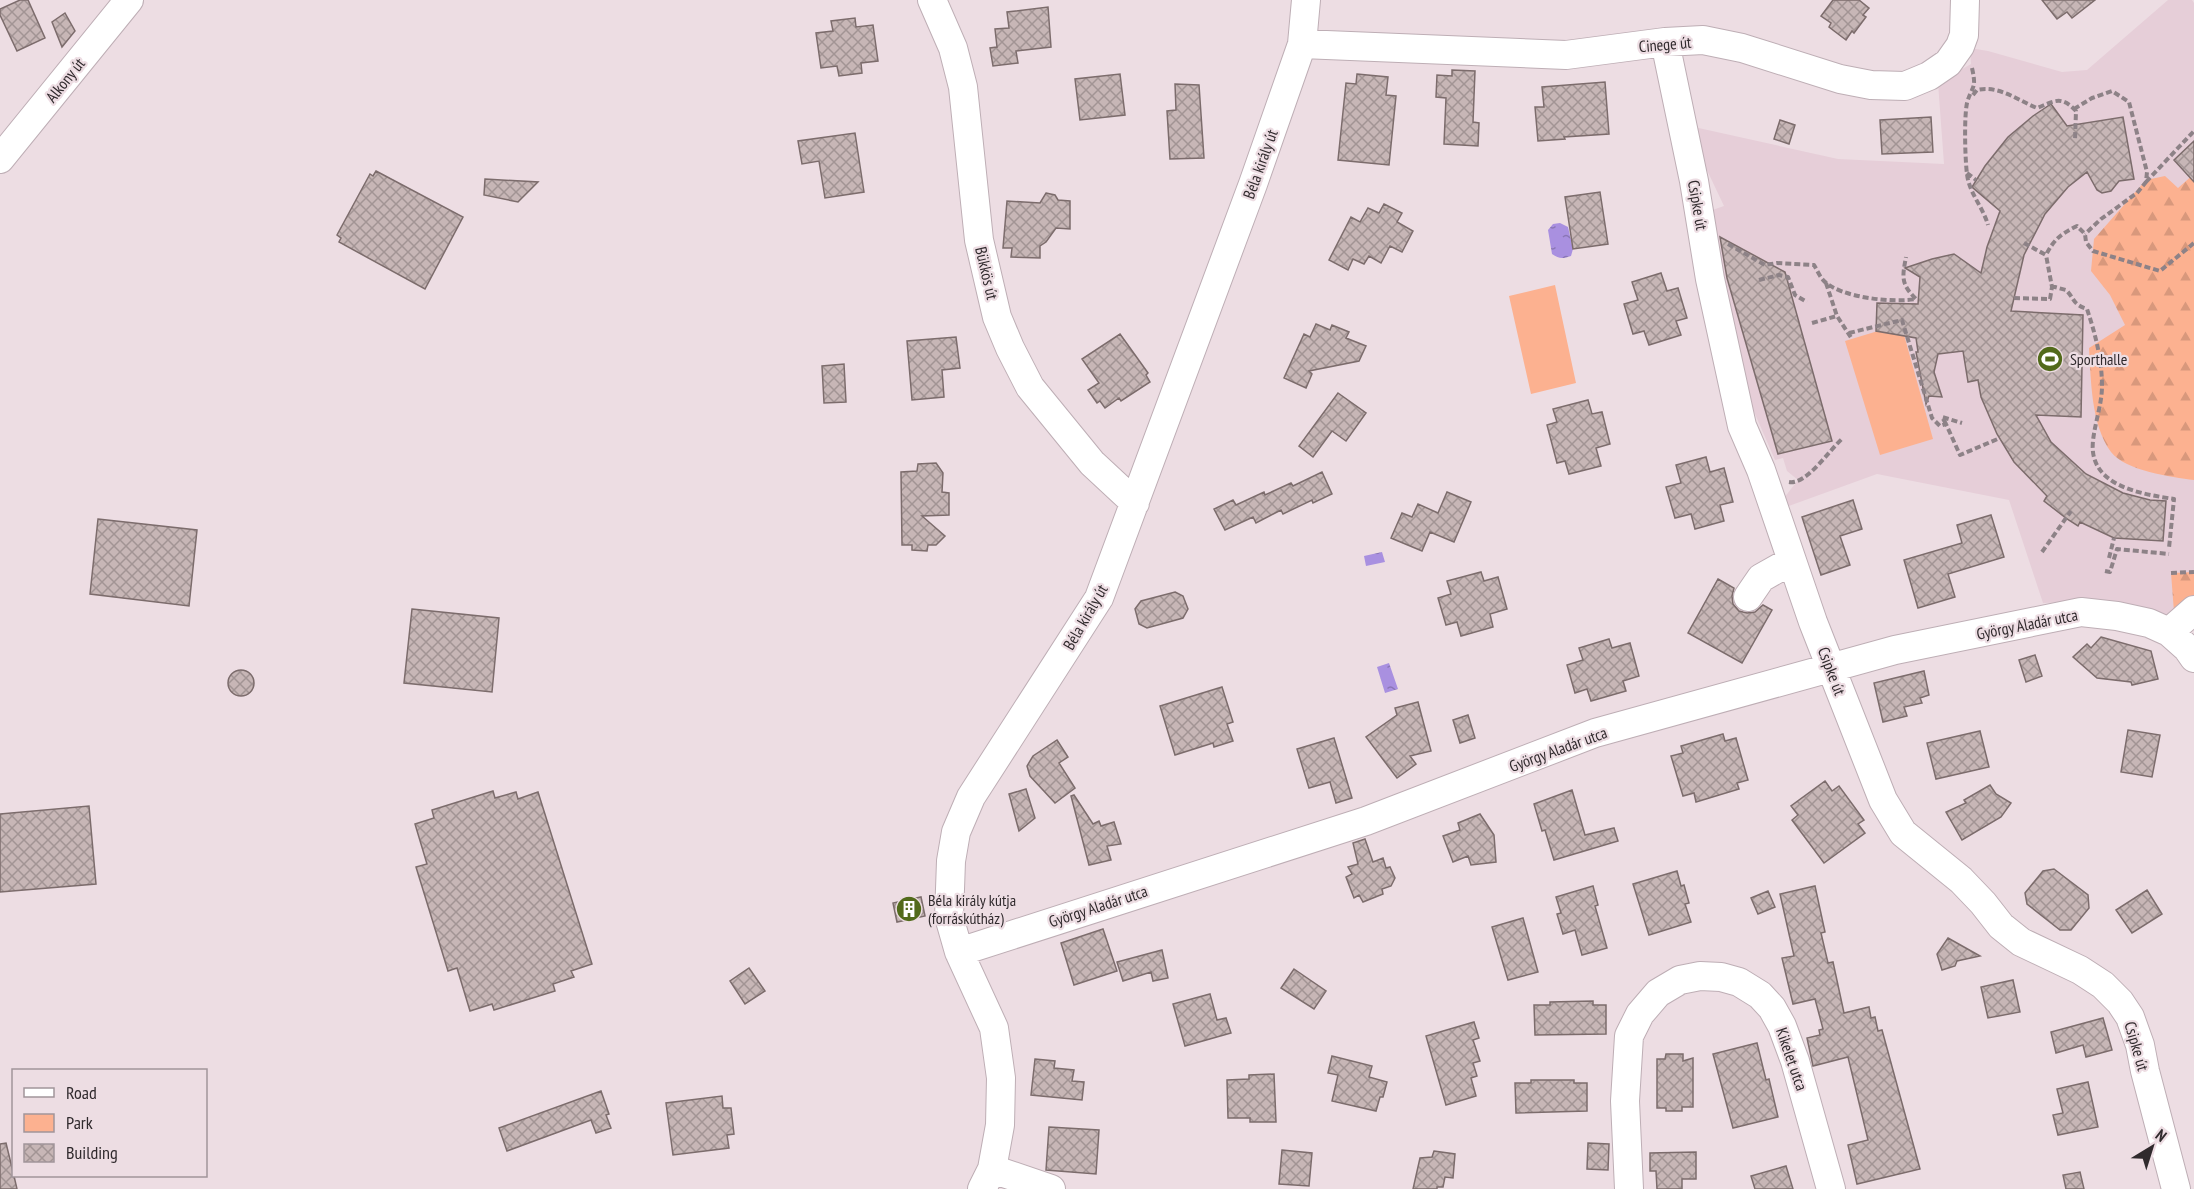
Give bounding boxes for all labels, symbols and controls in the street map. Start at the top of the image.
street label: Cinege út [1638,32,1693,56]
street label: Alkony út [41,53,89,106]
street label: Béla király út [1238,126,1282,201]
street label: Csipke út [1684,178,1712,232]
street label: Bükkös út [971,245,1003,302]
sports icon: Sporthalle [2035,344,2065,374]
place label: Sporthalle [2070,349,2127,369]
street label: Béla király út [1058,580,1112,653]
street label: György Aladár utca [1975,604,2079,644]
street label: Csipke út [1814,644,1851,699]
street label: György Aladár utca [1506,722,1610,776]
street label: György Aladár utca [1046,881,1150,931]
place label: Béla király kútja (forráskútház) [928,890,1016,928]
building icon: Béla király kútja (forráskútház) [894,894,924,924]
street label: Csipke út [2120,1019,2154,1074]
street label: Kikelet utca [1772,1025,1812,1093]
legend [12,1069,207,1177]
text: Road [66,1081,97,1104]
text: Park [66,1111,93,1134]
north arrow [2122,1117,2182,1177]
text: N [2152,1125,2171,1146]
text: Building [66,1141,118,1164]

